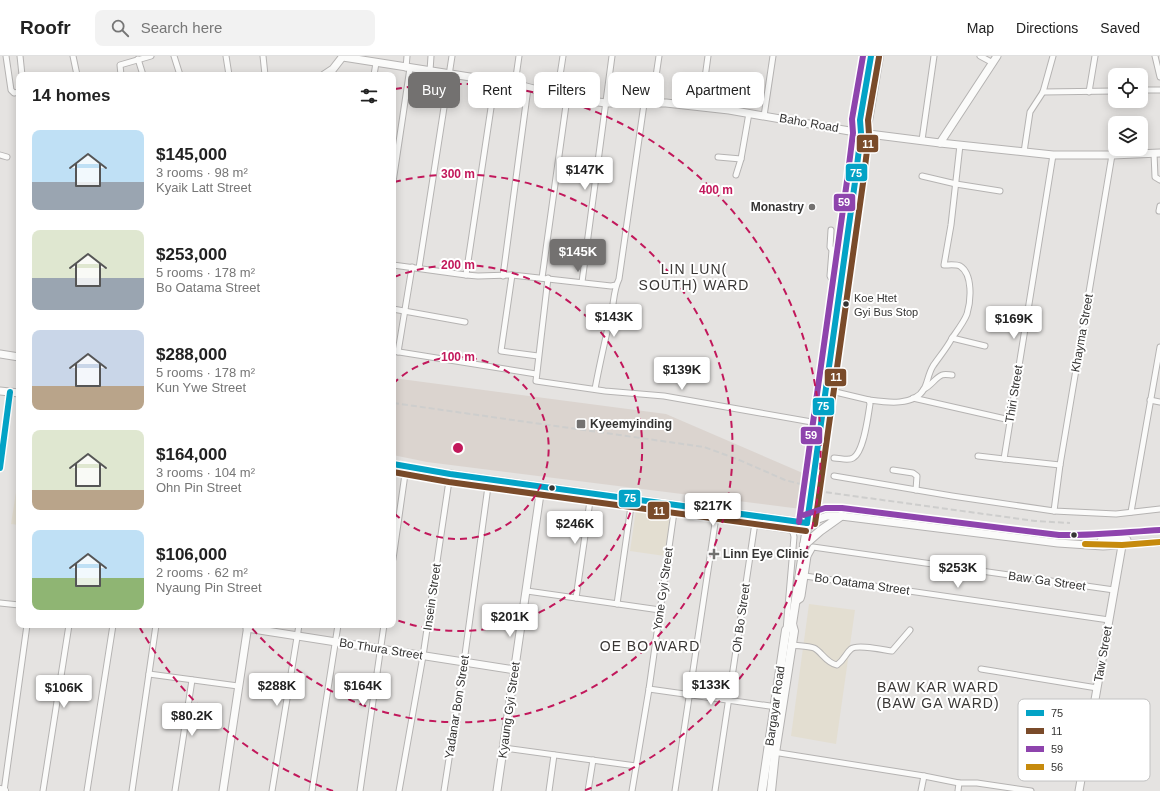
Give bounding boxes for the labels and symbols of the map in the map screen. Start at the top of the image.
street label: Baho Road [778,111,840,135]
line badge: 11 [856,134,879,153]
text: 11 [862,138,874,150]
pin: $147K [557,157,613,191]
line badge: 75 [845,163,868,182]
text: 300 m [441,167,475,181]
text: 75 [850,167,862,179]
text: 400 m [699,183,733,197]
line badge: 59 [833,193,856,212]
text: 59 [838,196,850,208]
place label: Monastry [751,200,804,214]
marker: Monastry [807,202,817,212]
pin: $145K [550,239,606,273]
text: 200 m [441,258,475,272]
district label: LIN LUN( SOUTH) WARD [639,261,749,293]
place label: Koe Htet Gyi Bus Stop [854,292,918,318]
street label: Khayma Street [1068,292,1096,373]
marker: Koe Htet Gyi Bus Stop [841,299,851,309]
pin: $143K [586,304,642,338]
pin: $169K [986,306,1042,340]
text: 100 m [441,350,475,364]
pin: $139K [654,357,710,391]
street label: Thiri Street [1002,363,1026,424]
line badge: 11 [824,368,847,387]
text: 11 [830,371,842,383]
line badge: 75 [812,397,835,416]
text: 75 [817,400,829,412]
place label: Kyeemyinding [590,417,672,431]
marker: Kyeemyinding [575,418,587,430]
line badge: 59 [800,426,823,445]
text: 59 [805,429,817,441]
centre of rings [451,441,465,455]
unlabelled marker [547,483,557,493]
line badge: 75 [618,489,641,508]
text: 75 [624,492,636,504]
pin: $217K [685,493,741,527]
line badge: 11 [647,501,670,520]
text: 11 [653,505,665,517]
pin: $246K [547,511,603,545]
unlabelled marker [1069,530,1079,540]
street label: Yone Gyi Street [650,546,676,631]
place label: Linn Eye Clinic [723,547,809,561]
marker: Linn Eye Clinic [708,548,720,560]
pin: $253K [930,555,986,589]
street label: Insein Street [420,562,444,631]
street label: Baw Ga Street [1007,569,1087,593]
street label: Bo Oatama Street [813,570,911,598]
street label: Oh Bo Street [729,582,753,653]
pin: $201K [482,604,538,638]
street label: Taw Street [1091,624,1115,683]
street label: Bo Thura Street [338,635,424,663]
district label: OE BO WARD [600,638,700,654]
street label: Yadanar Bon Street [442,654,472,760]
street label: Kyaung Gyi Street [495,660,523,759]
street label: Bargayar Road [762,665,788,747]
pin: $133K [683,672,739,706]
pin: $288K [249,673,305,707]
pin: $164K [335,673,391,707]
pin: $106K [36,675,92,709]
district label: BAW KAR WARD (BAW GA WARD) [876,679,1000,711]
legend [1018,699,1150,781]
pin: $80.2K [159,703,225,737]
text: 75 [1051,707,1063,719]
text: 11 [1051,725,1062,737]
text: 59 [1051,743,1063,755]
text: 56 [1051,761,1063,773]

